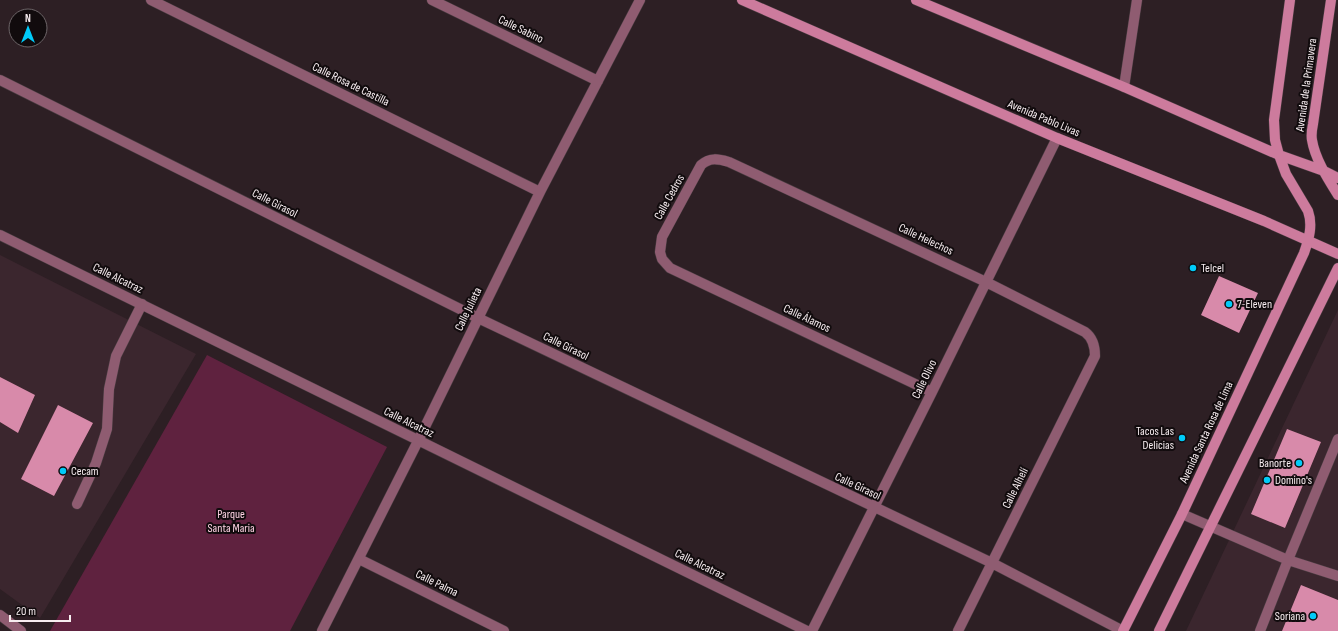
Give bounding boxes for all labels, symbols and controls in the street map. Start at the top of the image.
north arrow [8,8,48,48]
text: N [25,12,31,25]
street label: Calle Sabino [496,12,546,47]
street label: Avenida de la Primavera [1292,37,1321,134]
street label: Calle Rosa de Castilla [310,59,392,110]
street label: Avenida Pablo Livas [1005,96,1082,140]
street label: Calle Cedros [651,172,688,223]
street label: Calle Girasol [250,186,300,221]
street label: Calle Helechos [896,220,956,259]
street label: Calle Alcatraz [90,260,146,297]
place label: Telcel [1201,261,1224,276]
marker: Telcel [1188,263,1198,273]
street label: Calle Julieta [451,285,486,333]
place label: 7-Eleven [1237,297,1272,312]
marker: 7-Eleven [1224,299,1234,309]
street label: Calle Álamos [781,301,833,336]
street label: Calle Girasol [540,329,591,364]
street label: Calle Olivo [909,357,940,401]
street label: Avenida Santa Rosa de Lima [1176,379,1237,486]
street label: Calle Alcatraz [381,404,437,441]
place label: Tacos Las Delicias [1136,424,1174,453]
marker: Tacos Las Delicias [1177,433,1187,443]
place label: Banorte [1259,456,1291,471]
marker: Banorte [1294,458,1304,468]
place label: Cecam [71,464,99,479]
street label: Calle Alhelí [999,465,1032,511]
marker: Cecam [58,466,68,476]
street label: Calle Girasol [832,469,883,504]
place label: Domino's [1275,473,1312,488]
marker: Domino's [1262,475,1272,485]
park label: Parque Santa Maria [207,507,255,536]
street label: Calle Alcatraz [672,546,728,583]
street label: Calle Palma [413,567,461,600]
scale bar [10,597,70,623]
text: 20 m [16,604,36,619]
place label: Soriana [1275,609,1305,624]
marker: Soriana [1308,611,1318,621]

